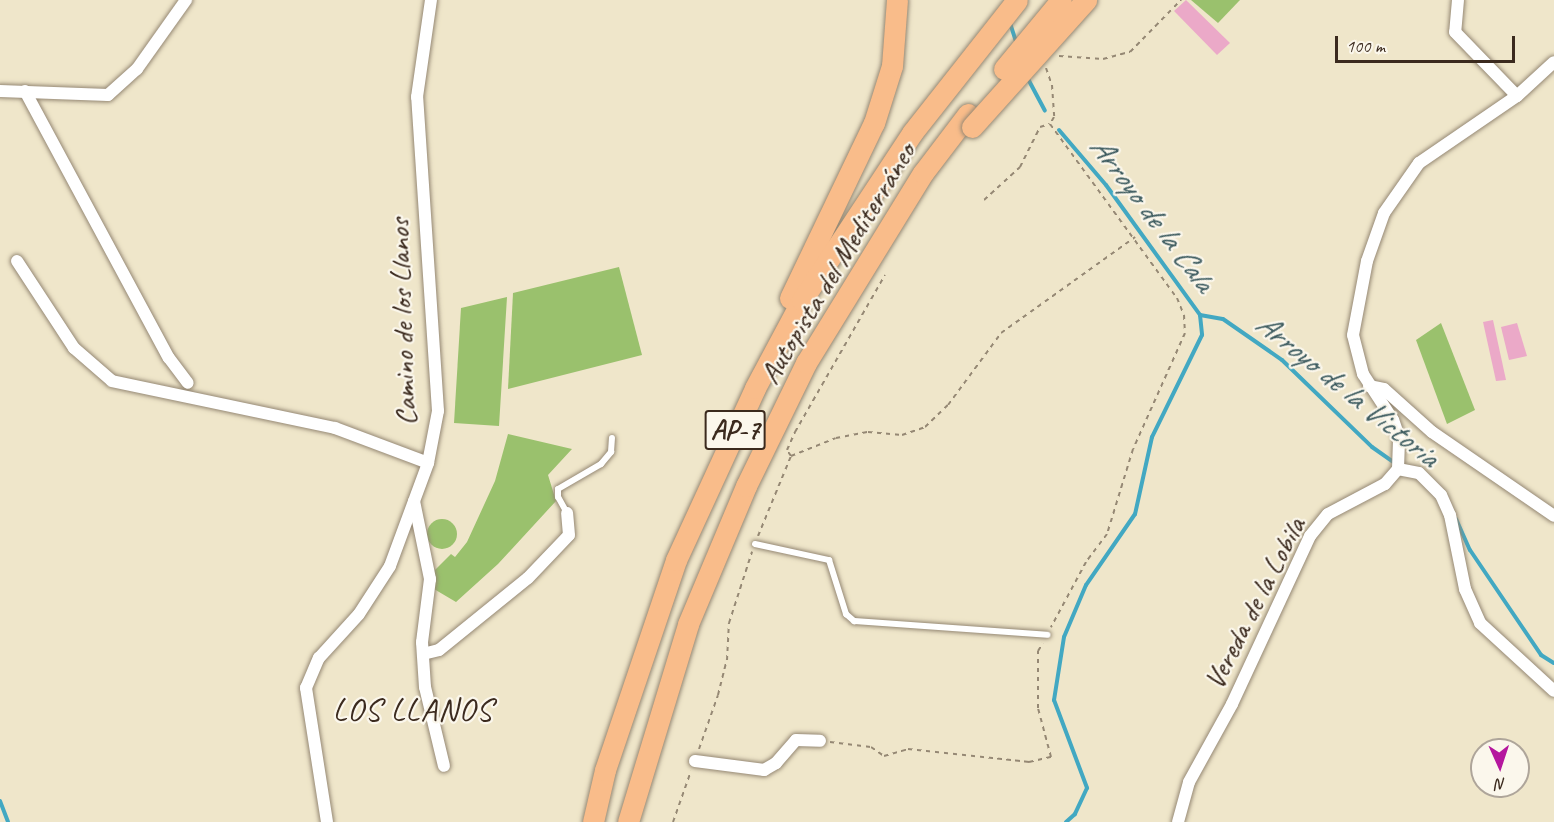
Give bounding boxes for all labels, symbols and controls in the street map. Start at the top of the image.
scale bar [1338,24,1518,62]
text: 100 m [1346,35,1385,57]
water label: Arroyo de la Cala [1081,128,1223,300]
street label: Autopista del Mediterráneo [751,136,923,390]
street label: Camino de los Llanos [380,217,424,427]
water label: Arroyo de la Victoria [1248,305,1446,475]
road number: AP-7 [704,405,766,455]
street label: Vereda de la Lobila [1195,511,1313,695]
district label: LOS LLANOS [334,691,492,729]
north arrow [1470,738,1530,798]
text: N [1495,774,1506,794]

